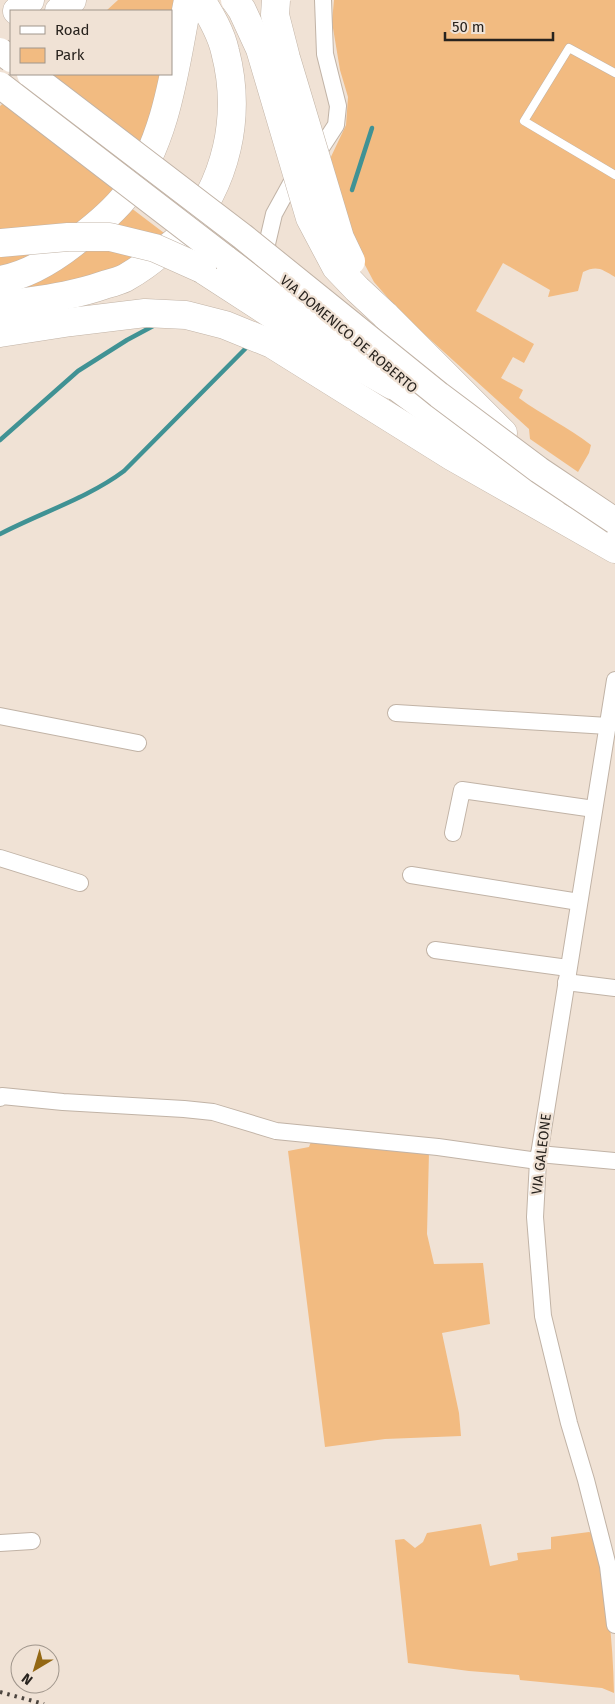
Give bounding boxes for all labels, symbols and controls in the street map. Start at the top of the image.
legend [10,10,172,75]
scale bar [445,10,552,42]
text: 50 m [452,18,485,36]
text: Road [55,21,90,39]
text: Park [55,46,85,64]
street label: VIA DOMENICO DE ROBERTO [277,272,421,397]
street label: VIA GALEONE [528,1113,555,1196]
north arrow [10,1644,60,1694]
text: N [18,1669,36,1688]

